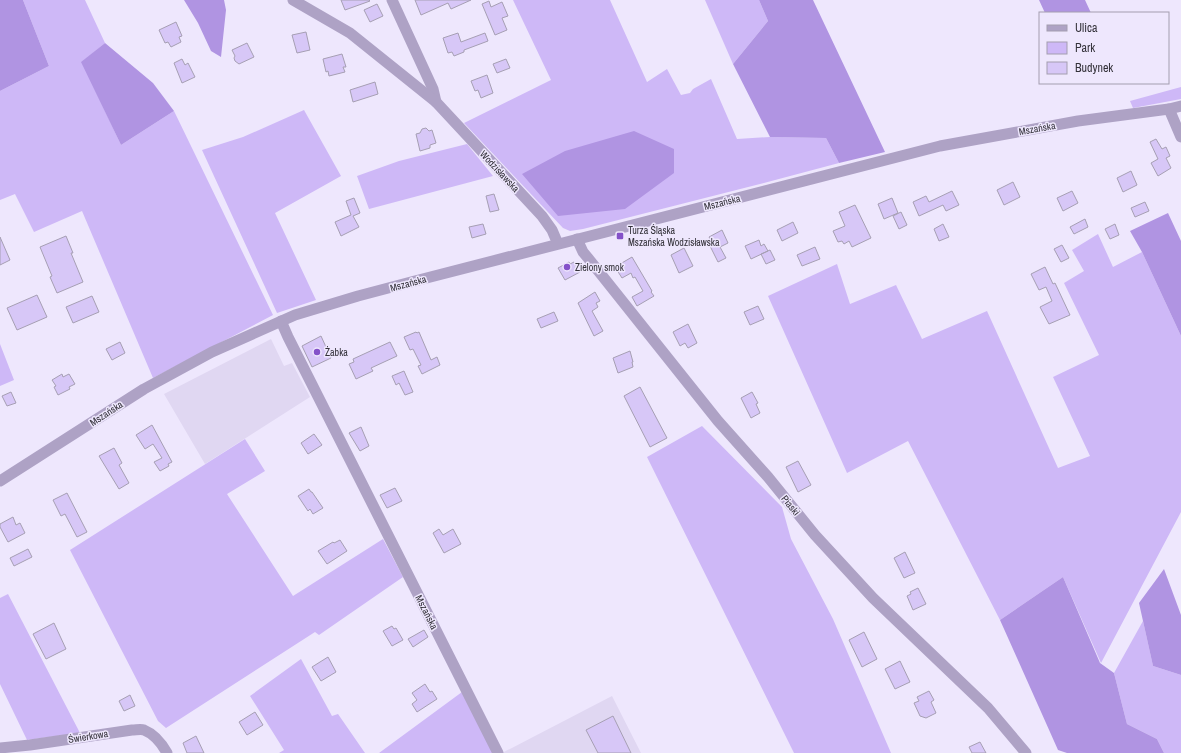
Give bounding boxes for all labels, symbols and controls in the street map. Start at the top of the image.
legend [1039,12,1169,84]
text: Ulica [1075,20,1098,36]
text: Park [1075,40,1095,56]
text: Budynek [1075,60,1113,76]
street label: Mszańska [1018,119,1057,138]
street label: Wodzisławska [477,148,523,195]
street label: Mszańska [703,192,742,213]
place label: Turza Śląska Mszańska Wodzisławska [628,224,720,249]
marker: Turza Śląska Mszańska Wodzisławska [615,231,625,241]
place label: Zielony smok [575,261,625,274]
marker: Zielony smok [562,262,572,272]
street label: Mszańska [389,272,428,295]
place label: Żabka [325,346,348,359]
marker: Żabka [312,347,322,357]
street label: Mszańska [87,398,126,429]
street label: Piaski [778,492,803,518]
street label: Mszańska [412,593,441,632]
street label: Świerkowa [67,727,109,746]

